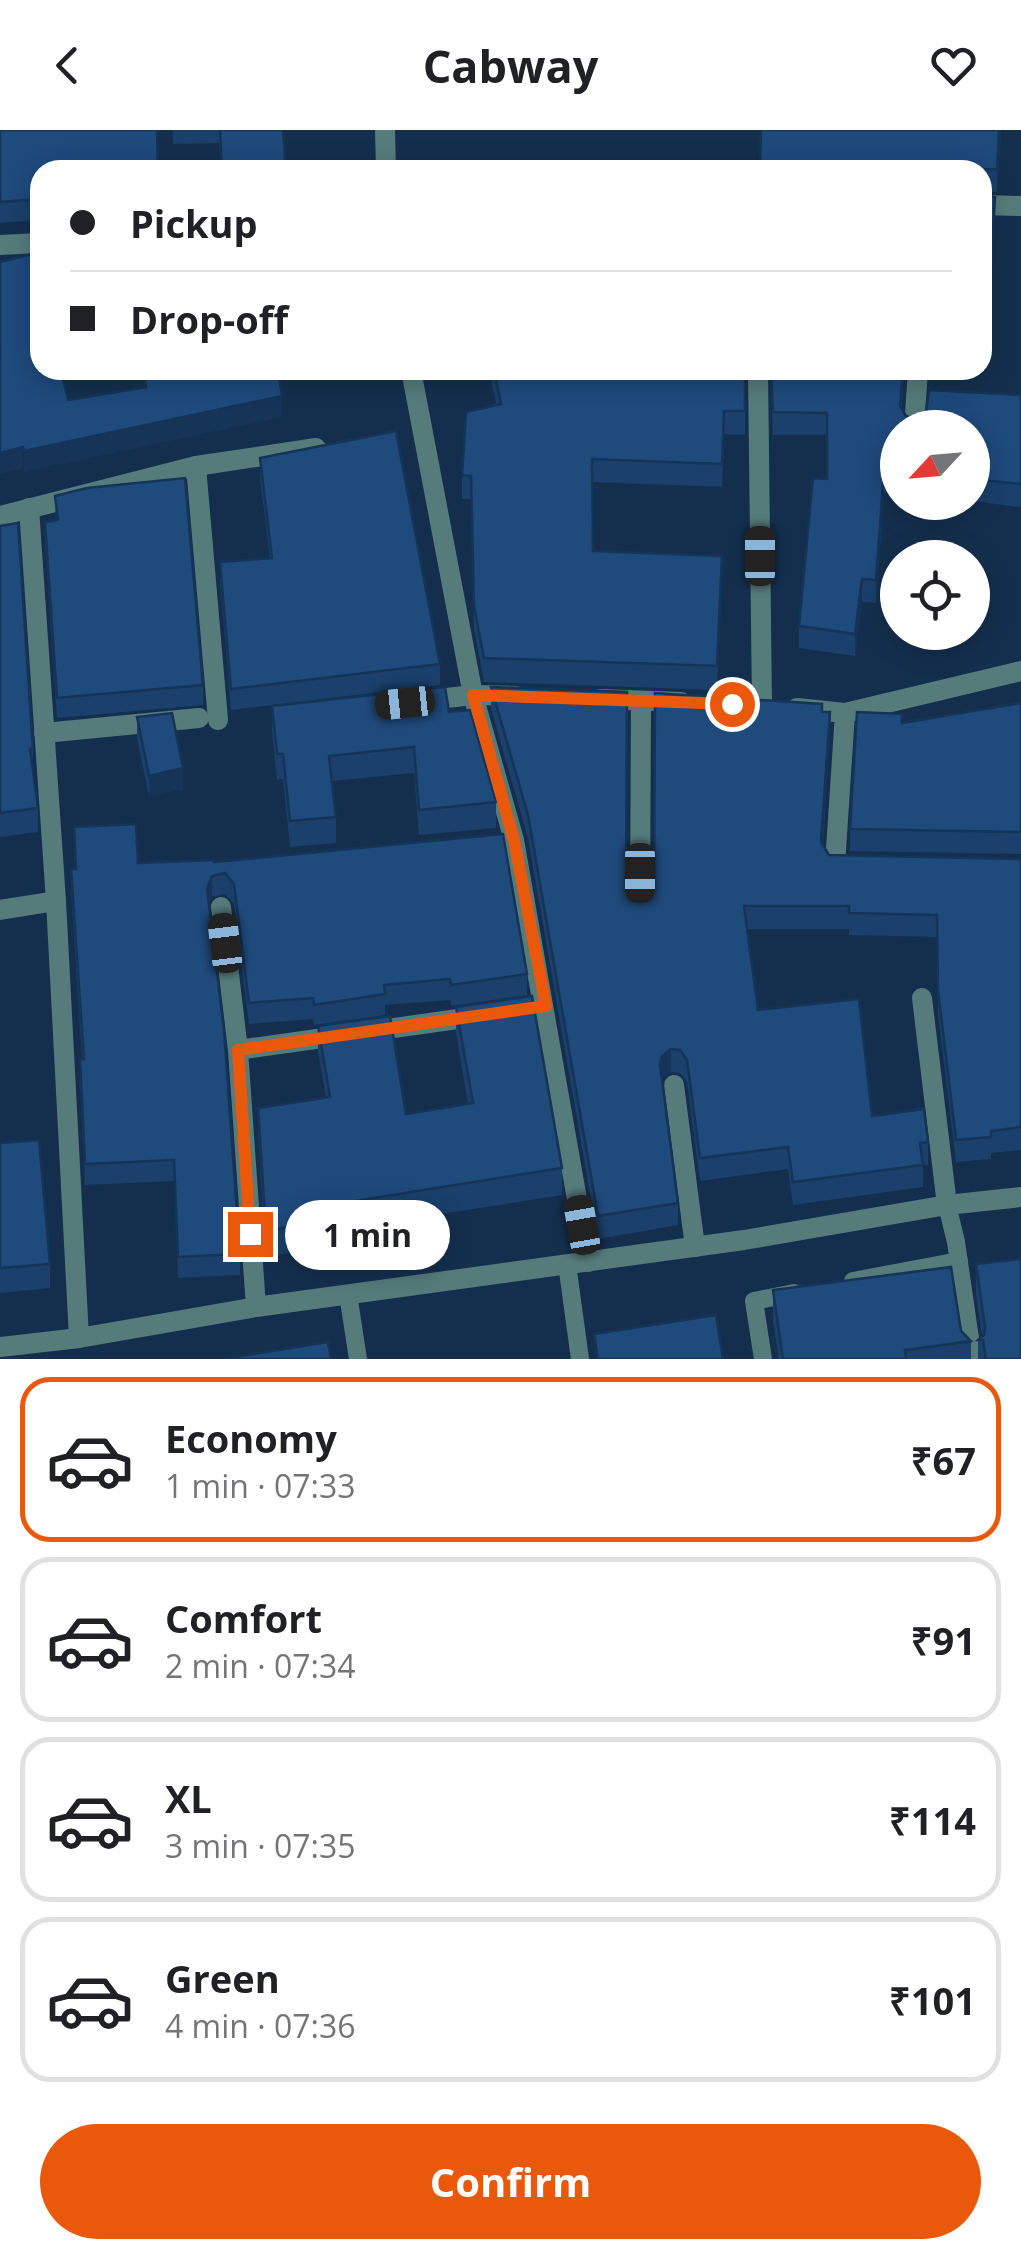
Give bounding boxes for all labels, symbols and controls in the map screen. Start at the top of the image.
text: Cabway [423,35,598,96]
icon: back [40,38,95,93]
icon: heart [926,38,981,93]
text: Pickup [130,197,258,249]
text: Drop-off [130,293,288,345]
north arrow [880,410,990,520]
map controls [880,410,990,650]
car [745,526,775,586]
button: locate [880,540,990,650]
route start [710,682,755,727]
car [374,685,436,721]
car [625,843,655,903]
car [206,911,244,975]
car [562,1193,602,1257]
callout: 1 min [285,1199,450,1269]
route end [228,1212,273,1257]
text: 1 min [323,1213,412,1256]
text: Economy [165,1412,337,1464]
icon: car [45,1415,135,1505]
text: ₹67 [911,1434,976,1486]
text: 1 min · 07:33 [165,1464,356,1507]
text: Comfort [165,1592,322,1644]
icon: car [45,1595,135,1685]
text: ₹91 [911,1614,976,1666]
text: 2 min · 07:34 [165,1644,356,1687]
text: XL [165,1772,212,1824]
icon: car [45,1775,135,1865]
text: ₹114 [889,1794,976,1846]
text: 3 min · 07:35 [165,1824,356,1867]
text: Green [165,1952,280,2004]
icon: car [45,1955,135,2045]
text: ₹101 [889,1974,976,2026]
text: 4 min · 07:36 [165,2004,356,2047]
button: Confirm [40,2124,981,2239]

